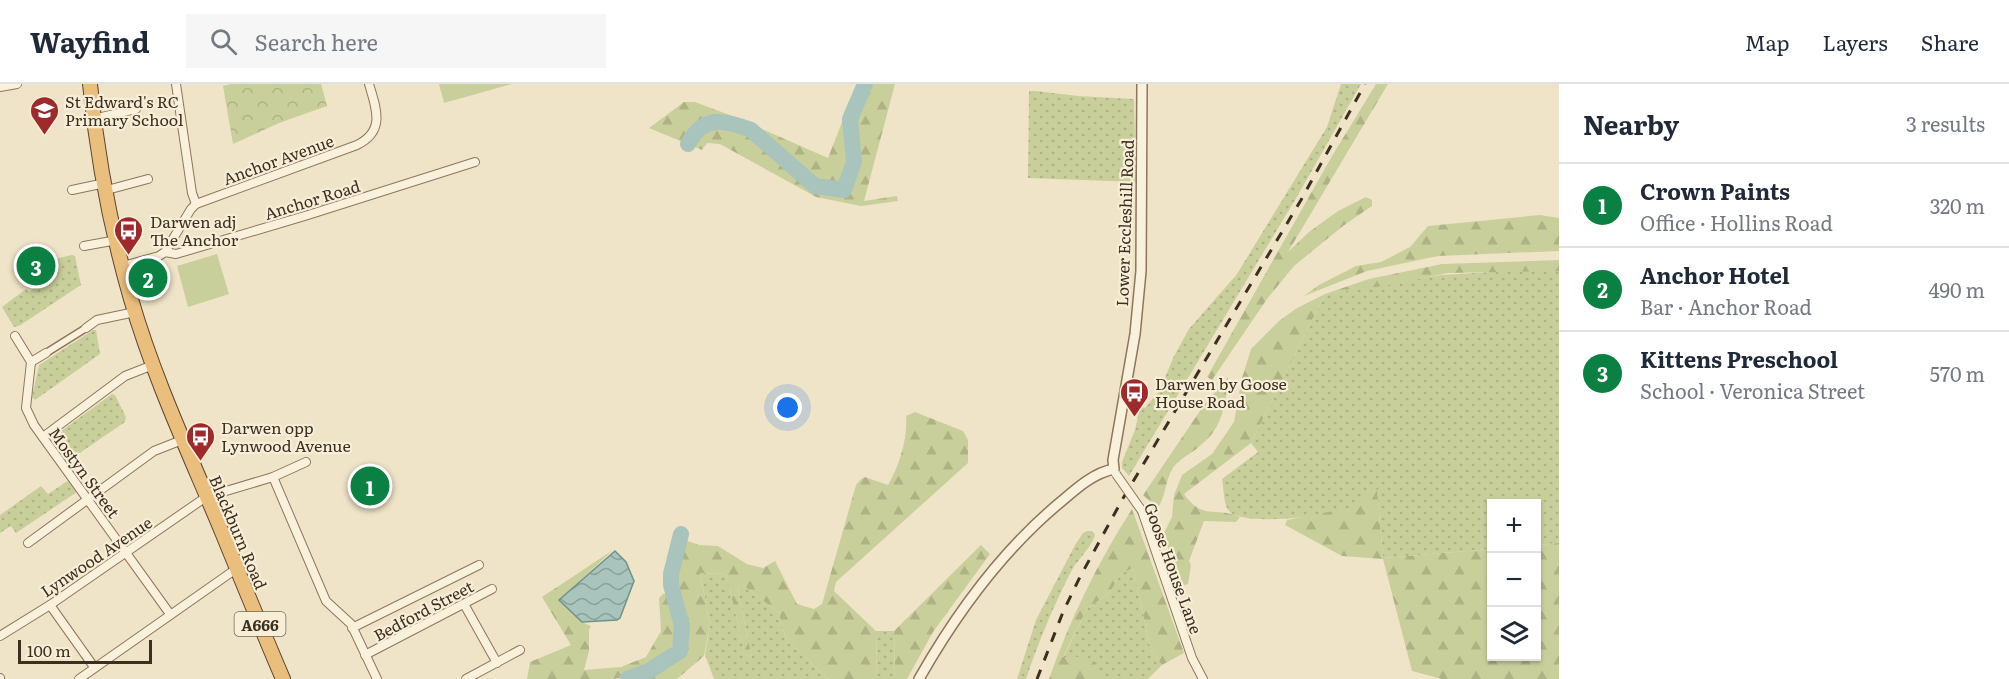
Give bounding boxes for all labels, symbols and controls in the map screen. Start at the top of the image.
search box [186,14,606,68]
text: Wayfind [30,20,150,62]
icon: search [207,25,240,58]
text: Search here [255,25,378,58]
text: Map [1745,26,1790,57]
text: Layers [1823,26,1888,57]
text: Share [1921,26,1979,57]
place label: St Edward's RC Primary School [65,89,183,131]
school or university icon: St Edward's RC Primary School [28,94,60,136]
text: Nearby [1583,104,1679,143]
text: 3 results [1906,108,1985,138]
street label: Anchor Avenue [219,128,337,190]
street label: Lower Eccleshill Road [1109,139,1139,307]
street label: Anchor Road [261,173,363,225]
text: Crown Paints [1640,174,1790,207]
text: 1 [1598,190,1607,220]
text: 320 m [1930,190,1985,220]
text: Office · Hollins Road [1640,207,1833,237]
place label: Darwen adj The Anchor [150,209,239,251]
bus stop icon: Darwen adj The Anchor [113,214,145,256]
pin: 3 [16,244,56,288]
pin: 2 [128,256,168,300]
text: Anchor Hotel [1640,258,1790,291]
text: 2 [1597,274,1608,304]
text: 490 m [1929,274,1985,304]
text: Bar · Anchor Road [1640,291,1812,321]
text: Kittens Preschool [1640,342,1838,375]
text: 3 [1597,358,1608,388]
text: 570 m [1930,358,1985,388]
place label: Darwen by Goose House Road [1155,371,1287,413]
text: School · Veronica Street [1640,375,1865,405]
bus stop icon: Darwen by Goose House Road [1118,376,1150,418]
your location [773,393,802,422]
place label: Darwen opp Lynwood Avenue [221,415,351,457]
bus stop icon: Darwen opp Lynwood Avenue [184,420,216,462]
street label: Mostyn Street [44,422,126,523]
pin: 1 [350,464,389,508]
street label: Blackburn Road [204,471,274,593]
street label: Goose House Lane [1139,499,1209,637]
map controls [1487,499,1541,661]
button: + [1487,499,1541,553]
street label: Lynwood Avenue [35,510,157,602]
button: − [1487,553,1541,607]
street label: Bedford Street [369,573,478,646]
button: layers [1487,607,1541,661]
road number: A666 [234,612,286,636]
scale bar [18,637,152,664]
text: 100 m [27,638,71,662]

